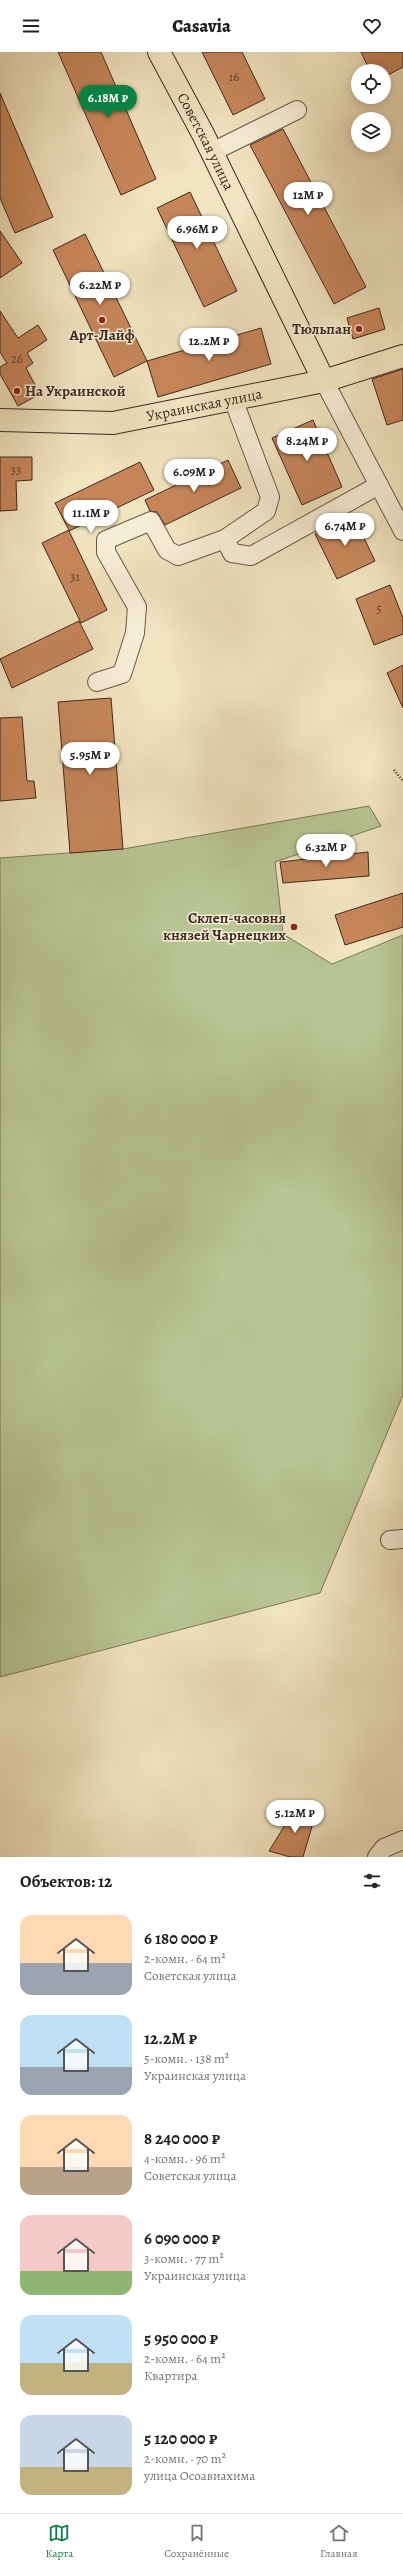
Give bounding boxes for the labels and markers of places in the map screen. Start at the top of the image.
pin: 6.18M ₽ [71,85,145,119]
pin: 12M ₽ [280,182,336,216]
pin: 6.96M ₽ [160,216,234,250]
pin: 6.22M ₽ [63,272,137,306]
marker: Арт-Лайф [97,315,107,325]
place label: Тюльпан [292,319,351,339]
marker: Тюльпан [354,324,364,334]
place label: Арт-Лайф [69,325,135,345]
pin: 12.2M ₽ [172,328,246,362]
place label: На Украинской [25,381,126,401]
marker: На Украинской [12,386,22,396]
pin: 8.24M ₽ [270,428,344,462]
pin: 6.09M ₽ [157,459,231,493]
pin: 11.1M ₽ [54,500,128,534]
pin: 6.74M ₽ [308,513,382,547]
pin: 5.95M ₽ [53,742,127,776]
pin: 6.32M ₽ [289,834,363,868]
place label: Склеп-часовня князей Чарнецких [163,908,286,945]
marker: Склеп-часовня князей Чарнецких [289,922,299,932]
pin: 5.12M ₽ [258,1800,332,1834]

